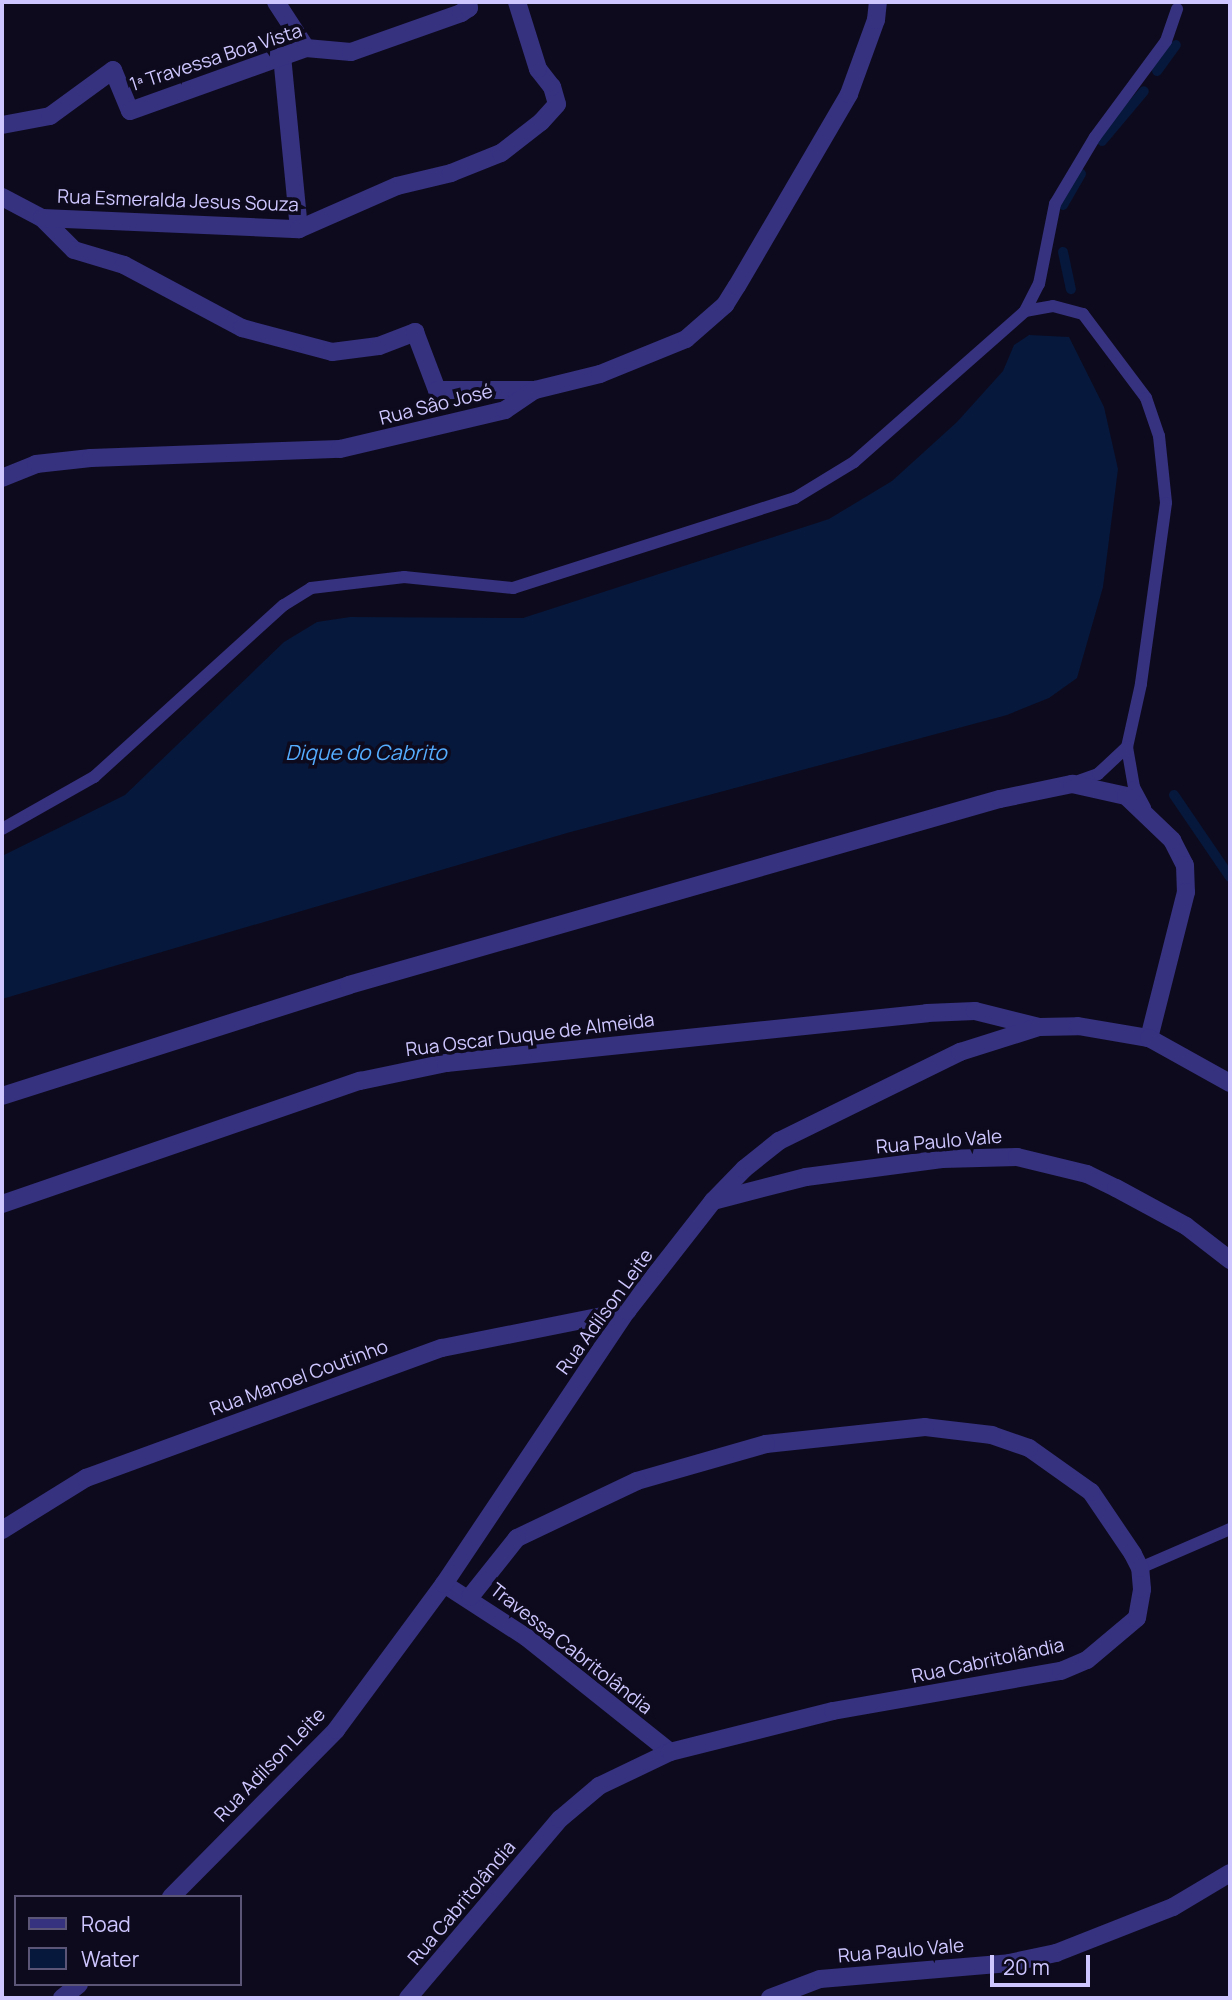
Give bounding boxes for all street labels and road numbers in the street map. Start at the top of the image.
street label: 1ª Travessa Boa Vista [127,19,305,97]
street label: Rua Esmeralda Jesus Souza [57,185,299,217]
street label: Rua Sâo José [377,380,495,430]
street label: Rua Oscar Duque de Almeida [404,1008,656,1062]
street label: Rua Paulo Vale [875,1125,1003,1159]
street label: Rua Adilson Leite [552,1245,658,1379]
street label: Rua Manoel Coutinho [207,1335,391,1421]
street label: Travessa Cabritolândia [485,1579,657,1719]
street label: Rua Cabritolândia [910,1634,1066,1688]
street label: Rua Adilson Leite [210,1703,330,1827]
street label: Rua Cabritolândia [403,1836,521,1970]
street label: Rua Paulo Vale [837,1934,965,1968]

